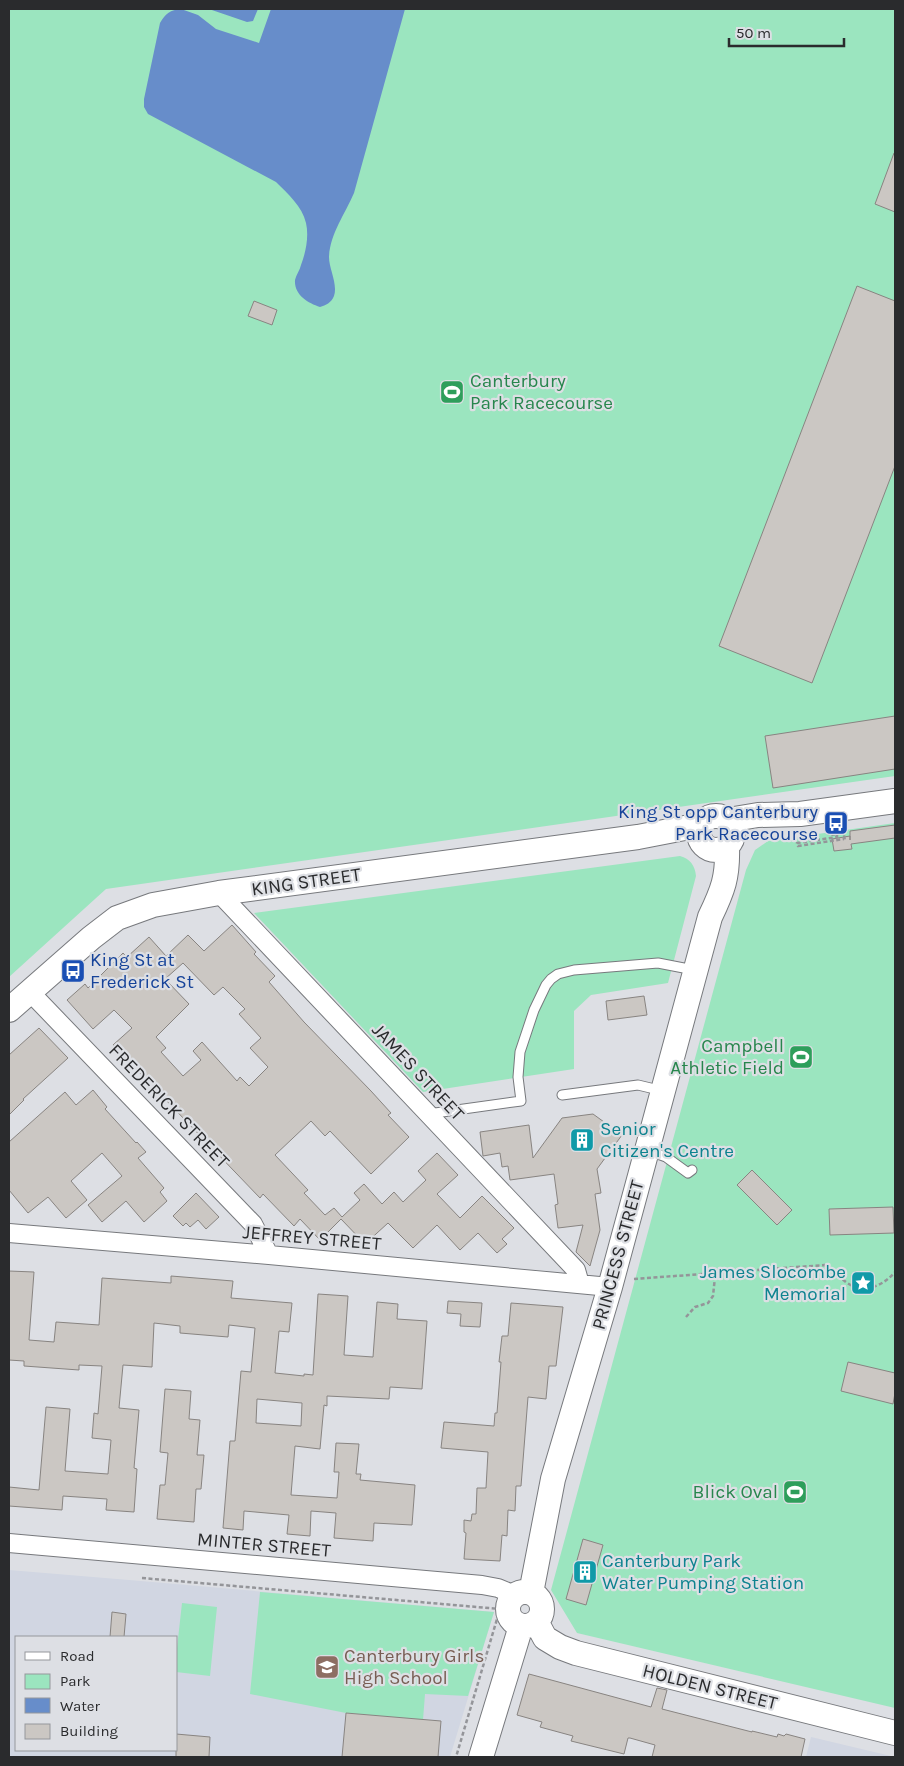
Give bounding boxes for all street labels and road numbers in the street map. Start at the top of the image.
street label: KING STREET [250,863,363,901]
street label: JAMES STREET [367,1019,469,1126]
street label: FREDERICK STREET [104,1039,234,1173]
street label: PRINCESS STREET [587,1177,649,1332]
street label: JEFFREY STREET [242,1221,383,1255]
street label: MINTER STREET [196,1528,332,1562]
street label: HOLDEN STREET [640,1660,780,1714]

